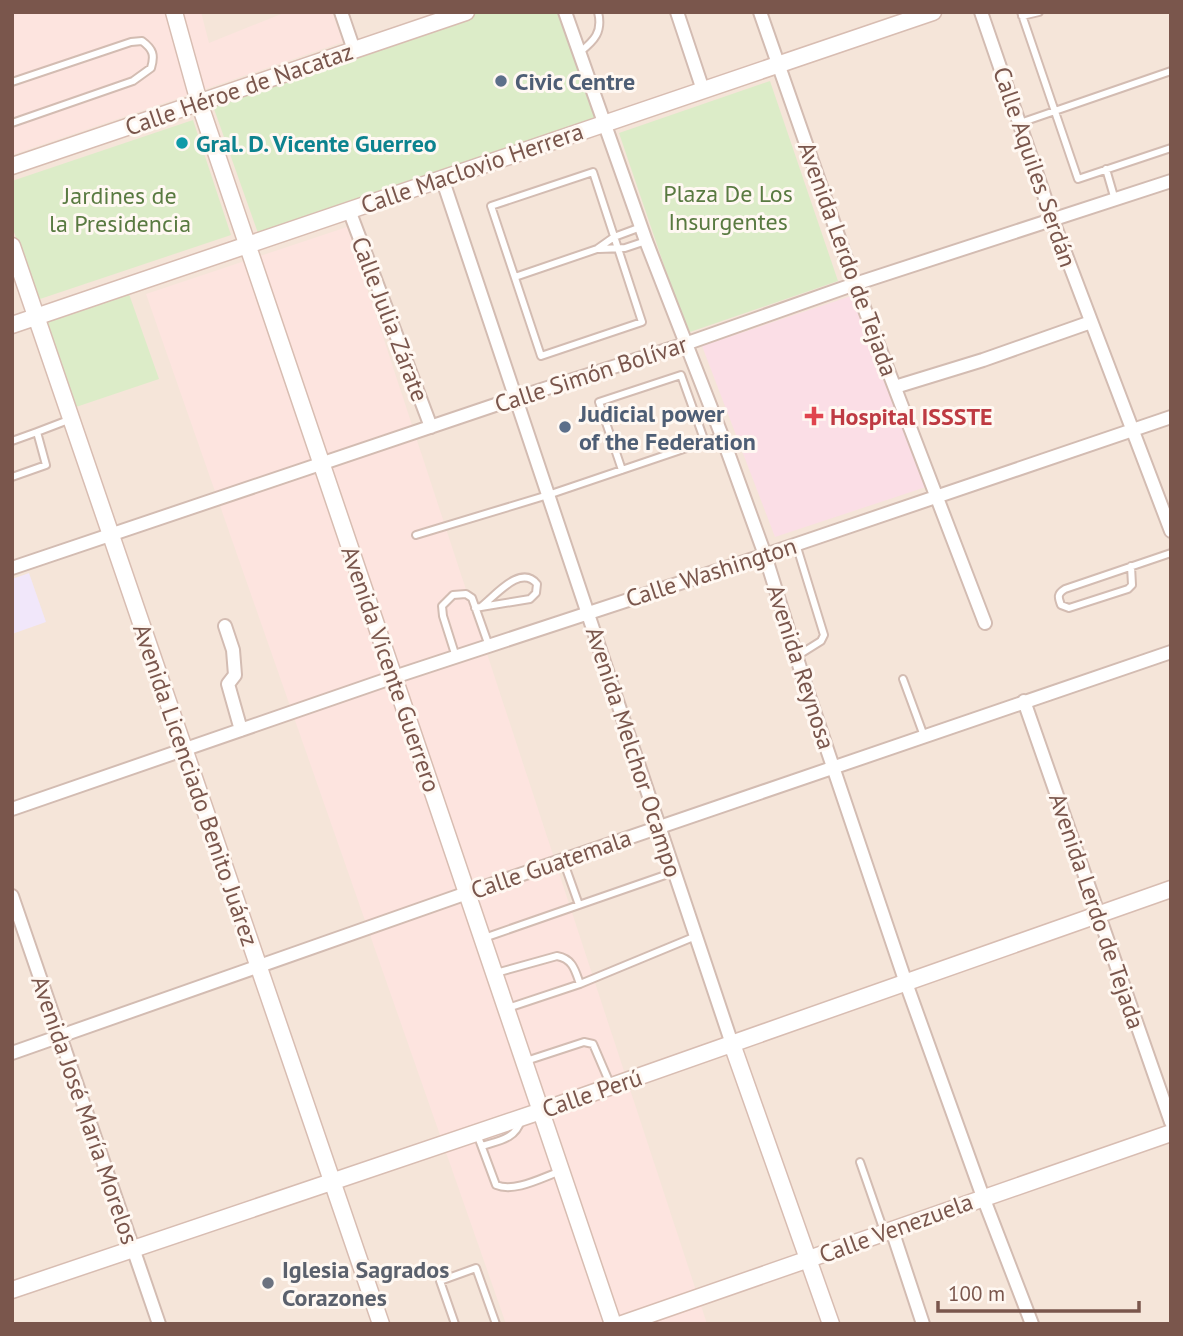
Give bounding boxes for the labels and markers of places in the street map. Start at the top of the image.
place label: Civic Centre [515,66,635,97]
marker: Civic Centre [493,73,509,89]
place label: Gral. D. Vicente Guerreo [196,128,437,159]
marker: Gral. D. Vicente Guerreo [174,135,190,151]
place label: Judicial power of the Federation [578,398,756,457]
place label: Hospital ISSSTE [830,401,993,432]
marker: Hospital ISSSTE [804,406,824,426]
marker: Judicial power of the Federation [557,419,573,435]
place label: Iglesia Sagrados Corazones [282,1254,449,1313]
marker: Iglesia Sagrados Corazones [260,1275,276,1291]

